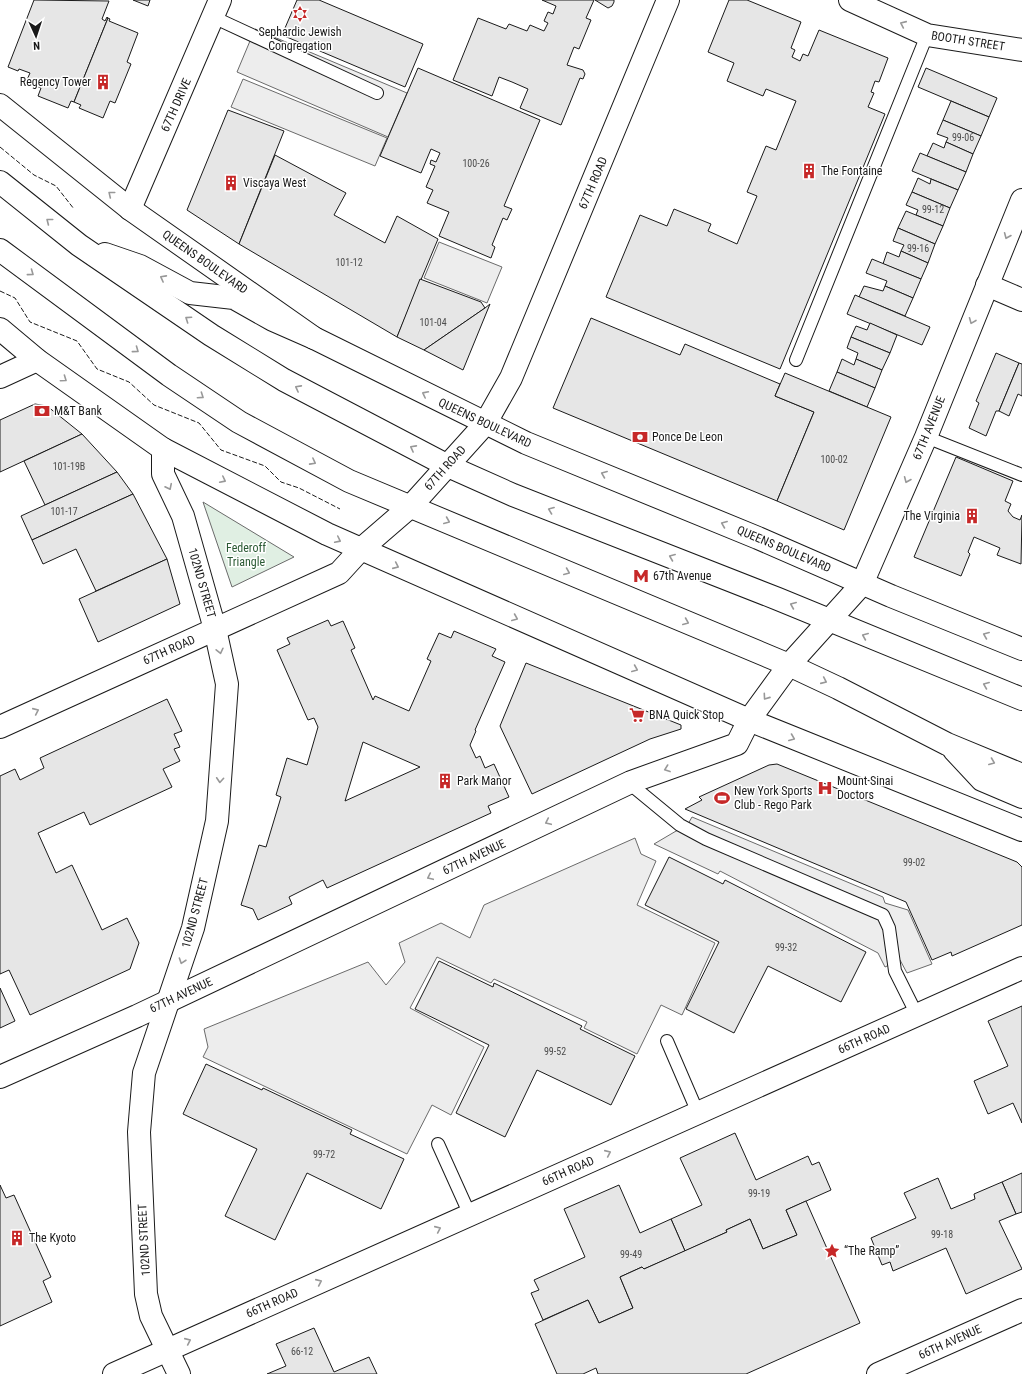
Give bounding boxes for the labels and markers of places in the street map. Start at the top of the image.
synagogue icon: Sephardic Jewish Congregation [291,5,309,23]
place label: Sephardic Jewish Congregation [258,25,342,53]
building icon: Regency Tower [94,73,112,91]
place label: Regency Tower [20,75,91,89]
building icon: The Fontaine [800,162,818,180]
place label: The Fontaine [821,164,883,178]
building icon: Viscaya West [222,174,240,192]
place label: Viscaya West [243,176,307,190]
bank icon: M&T Bank [33,402,51,420]
place label: M&T Bank [54,404,102,418]
bank icon: Ponce De Leon [631,428,649,446]
place label: Ponce De Leon [652,430,723,444]
building icon: The Virginia [963,507,981,525]
place label: The Virginia [904,509,960,523]
metro station icon: 67th Avenue [632,567,650,585]
place label: 67th Avenue [653,569,712,583]
supermarket icon: BNA Quick Stop [628,706,646,724]
place label: BNA Quick Stop [649,708,724,722]
building icon: Park Manor [436,772,454,790]
place label: Park Manor [457,774,512,788]
place label: Mount Sinai Doctors [837,774,893,802]
hospital icon: Mount Sinai Doctors [816,779,834,797]
place label: New York Sports Club - Rego Park [734,784,813,812]
sports icon: New York Sports Club - Rego Park [713,789,731,807]
building icon: The Kyoto [8,1229,26,1247]
place label: The Kyoto [29,1231,76,1245]
place icon: “The Ramp” [823,1242,841,1260]
place label: “The Ramp” [844,1244,899,1258]

